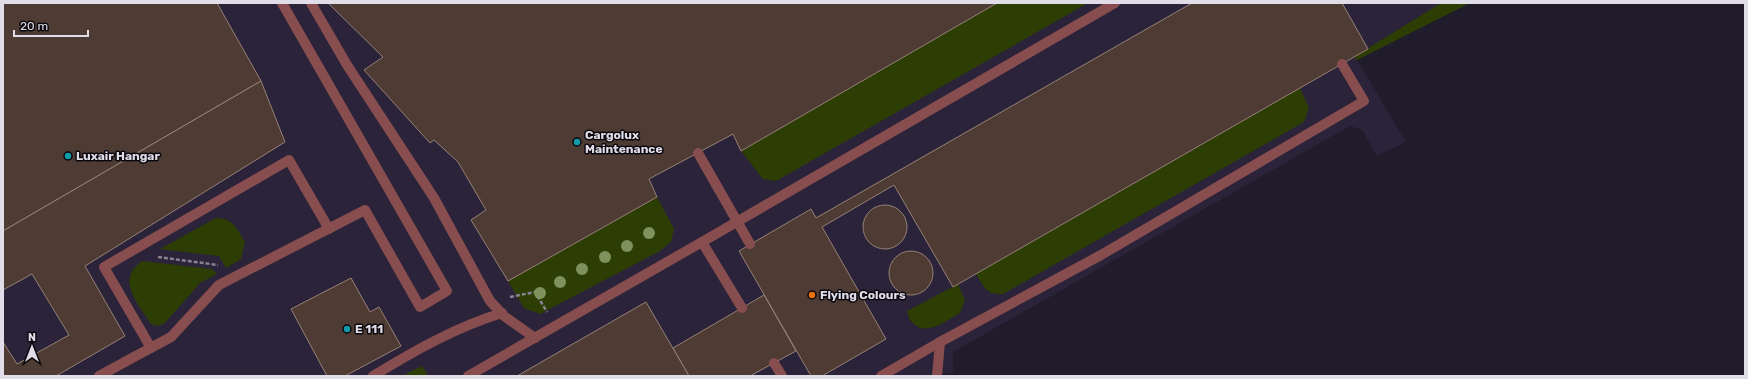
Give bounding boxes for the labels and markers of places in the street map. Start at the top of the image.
place label: Cargolux Maintenance [585,128,663,156]
marker: Cargolux Maintenance [572,137,582,147]
place label: Luxair Hangar [76,149,160,163]
marker: Luxair Hangar [63,151,73,161]
place label: Flying Colours [820,288,906,302]
marker: Flying Colours [807,290,817,300]
place label: E 111 [355,322,383,336]
marker: E 111 [342,324,352,334]

